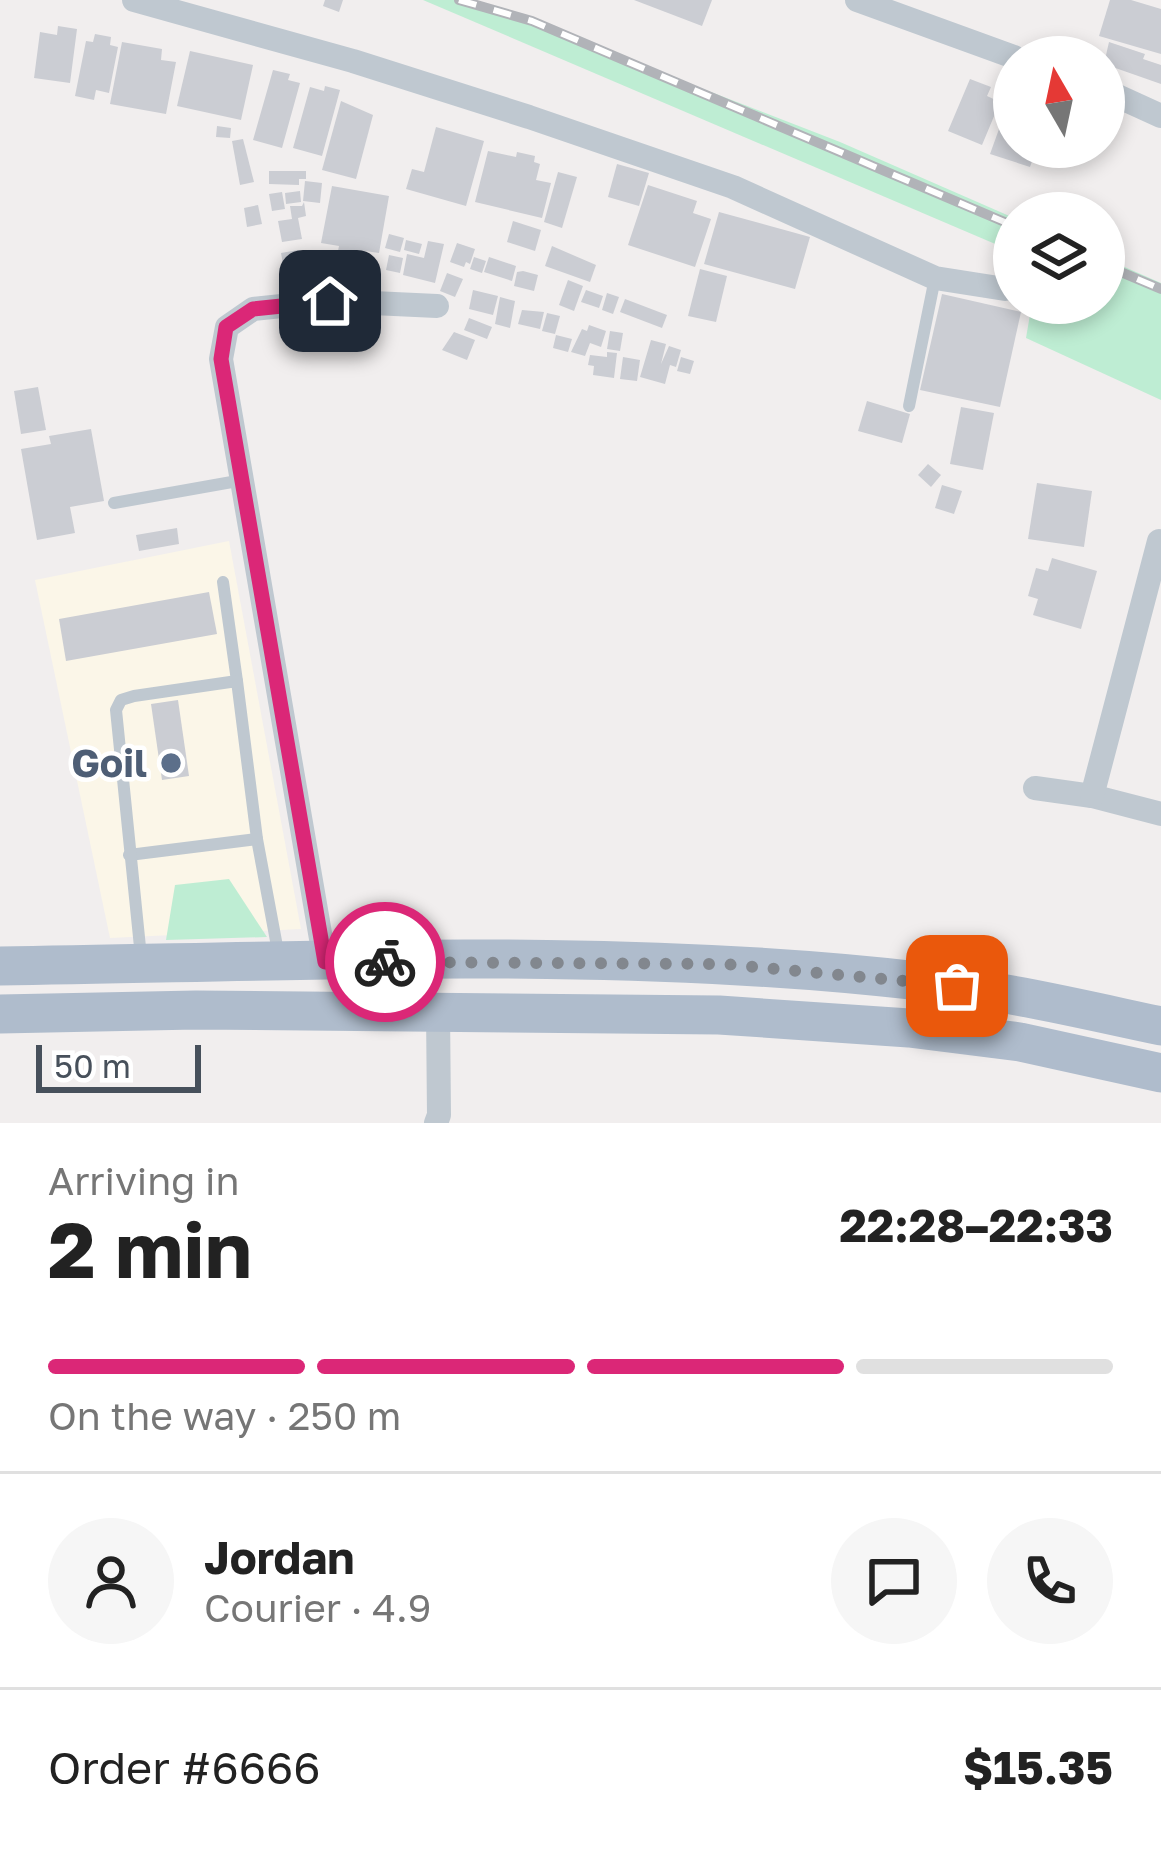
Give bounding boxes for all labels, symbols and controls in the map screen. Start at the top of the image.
north arrow [993,36,1125,168]
map controls [993,36,1125,324]
button: layers [993,192,1125,324]
pin [279,250,381,352]
icon: home [297,268,363,334]
place label: Goil [71,739,147,786]
marker: Goil [158,750,184,776]
courier [325,902,445,1022]
icon: bike [352,929,418,995]
pin [906,935,1008,1037]
icon: bag [924,953,990,1019]
scale bar [36,1039,201,1092]
text: 50 m [54,1046,131,1085]
text: Arriving in [48,1157,239,1204]
text: 22:28–22:33 [839,1198,1113,1252]
text: 2 min [48,1202,252,1295]
text: On the way · 250 m [48,1392,401,1439]
button: person [48,1518,174,1644]
button: chat [831,1518,957,1644]
button: phone [987,1518,1113,1644]
text: Jordan [204,1530,355,1584]
text: Courier · 4.9 [204,1584,431,1631]
text: Order #6666 [48,1740,320,1794]
text: $15.35 [963,1740,1113,1794]

